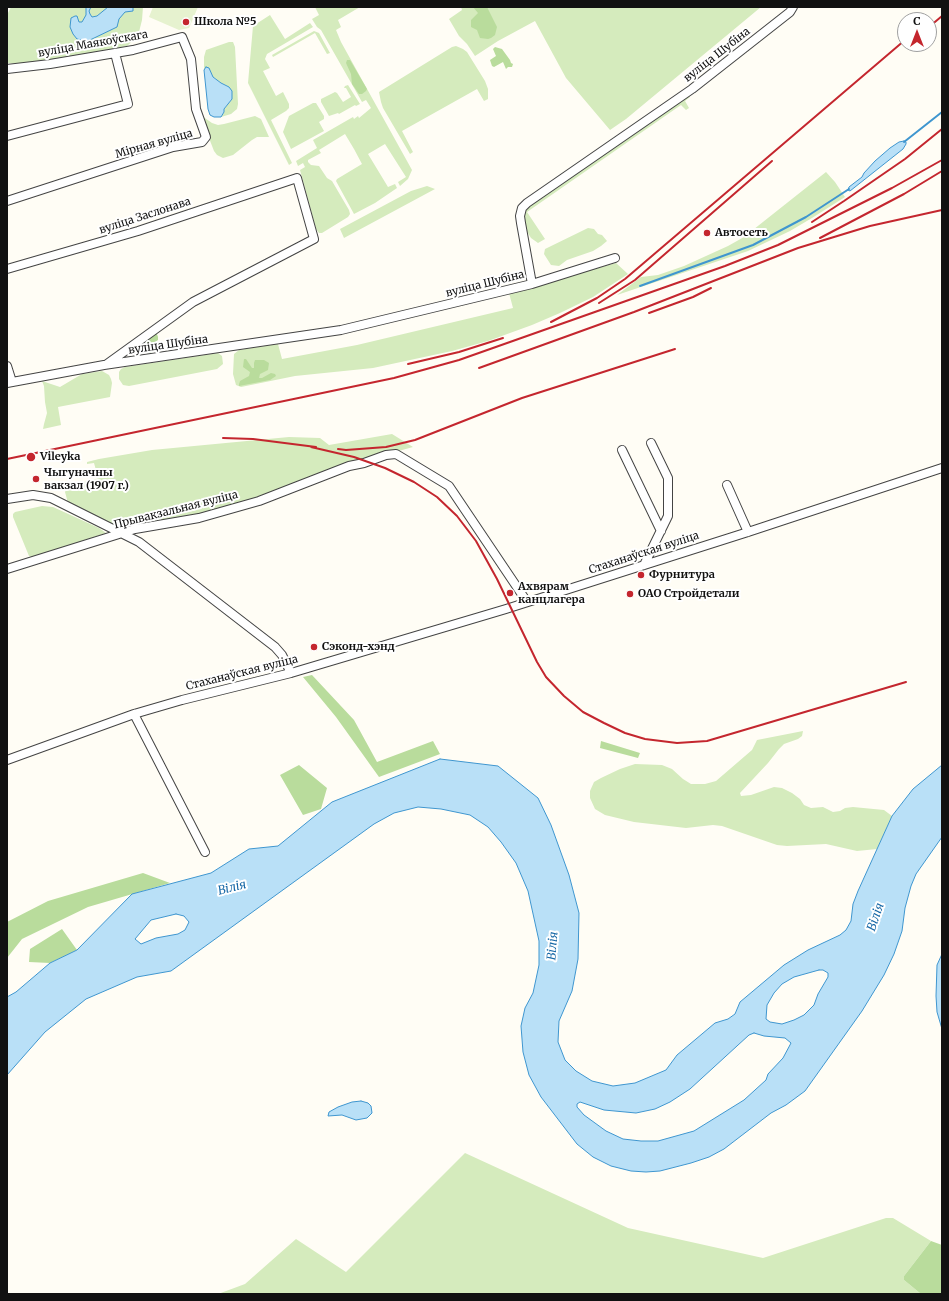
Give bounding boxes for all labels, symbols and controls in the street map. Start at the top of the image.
north arrow [897,12,937,52]
text: С [913,14,921,28]
place label: Школа №5 [194,15,256,29]
marker: Школа №5 [181,17,191,27]
street label: вуліца Шубіна [681,25,753,85]
street label: вуліца Маякоўскага [37,28,149,60]
street label: Мірная вуліца [114,127,194,161]
street label: вуліца Заслонава [97,195,193,237]
place label: Автосеть [715,226,768,240]
marker: Автосеть [702,228,712,238]
street label: вуліца Шубіна [444,268,526,300]
street label: вуліца Шубіна [127,333,209,357]
place label: Vileyka [40,450,80,464]
marker: Vileyka [25,451,37,463]
place label: Чыгуначны вакзал (1907 г.) [44,466,129,492]
marker: Чыгуначны вакзал (1907 г.) [31,474,41,484]
street label: Прывакзальная вуліца [113,488,239,532]
street label: Стаханаўская вуліца [587,529,701,577]
place label: Фурнитура [649,568,715,582]
marker: Фурнитура [636,570,646,580]
place label: Ахвярам канцлагера [518,580,585,606]
place label: ОАО Стройдетали [638,587,740,601]
marker: Ахвярам канцлагера [505,588,515,598]
marker: ОАО Стройдетали [625,589,635,599]
place label: Сэконд-хэнд [322,640,395,654]
marker: Сэконд-хэнд [309,642,319,652]
street label: Стаханаўская вуліца [185,653,299,693]
water label: Вілія [216,878,248,898]
water label: Вілія [865,901,887,933]
water label: Вілія [545,931,561,961]

